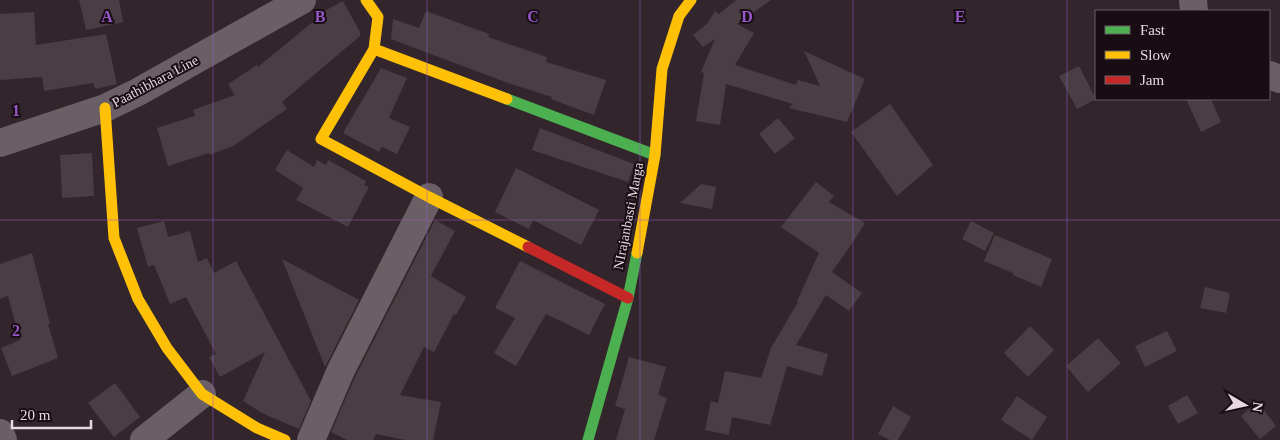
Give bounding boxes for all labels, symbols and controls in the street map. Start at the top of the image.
text: A [101,8,113,25]
text: B [315,8,326,25]
text: C [527,8,539,25]
text: D [741,8,753,25]
text: E [955,8,965,25]
legend [1095,10,1270,100]
text: Fast [1140,22,1166,38]
text: Slow [1140,47,1171,63]
street label: Paathibhara Line [110,52,201,110]
text: Jam [1140,72,1164,88]
text: 1 [12,102,20,119]
street label: NIrajanbasti Marga [611,160,646,271]
text: 2 [12,322,20,339]
north arrow [1220,380,1270,430]
scale bar [12,398,91,430]
text: N [1249,401,1266,413]
text: 20 m [20,407,51,423]

